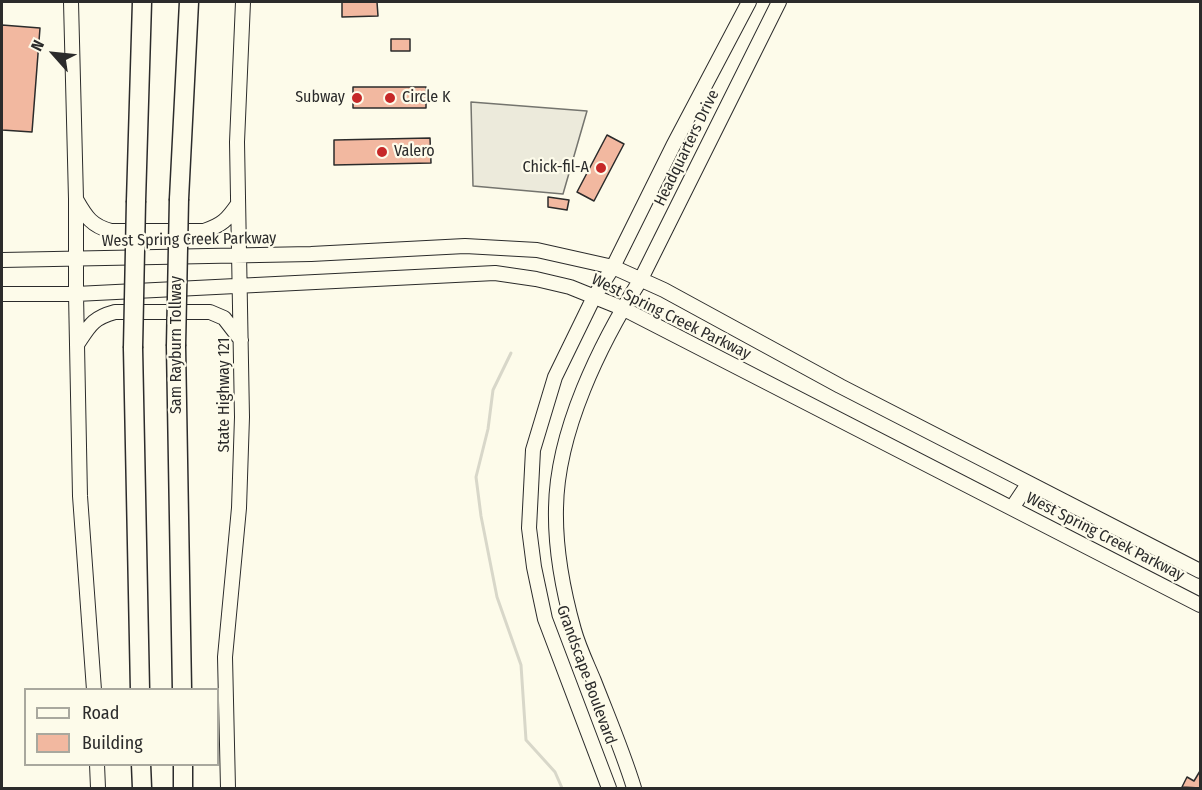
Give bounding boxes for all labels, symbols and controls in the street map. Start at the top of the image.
north arrow [24,24,84,84]
text: N [27,37,48,54]
street label: Headquarters Drive [651,87,723,209]
place label: Subway [295,88,345,108]
place label: Circle K [402,88,450,108]
marker: Subway [350,91,364,105]
marker: Circle K [383,91,397,105]
place label: Valero [394,142,435,162]
marker: Valero [375,145,389,159]
place label: Chick-fil-A [523,158,589,178]
marker: Chick-fil-A [594,161,608,175]
street label: West Spring Creek Parkway [101,229,277,251]
street label: West Spring Creek Parkway [588,270,754,364]
street label: Sam Rayburn Tollway [167,276,187,414]
street label: State Highway 121 [215,337,235,453]
street label: West Spring Creek Parkway [1023,489,1187,585]
street label: Grandscape Boulevard [552,603,620,747]
legend [24,688,219,766]
text: Road [82,702,119,724]
text: Building [82,732,143,754]

